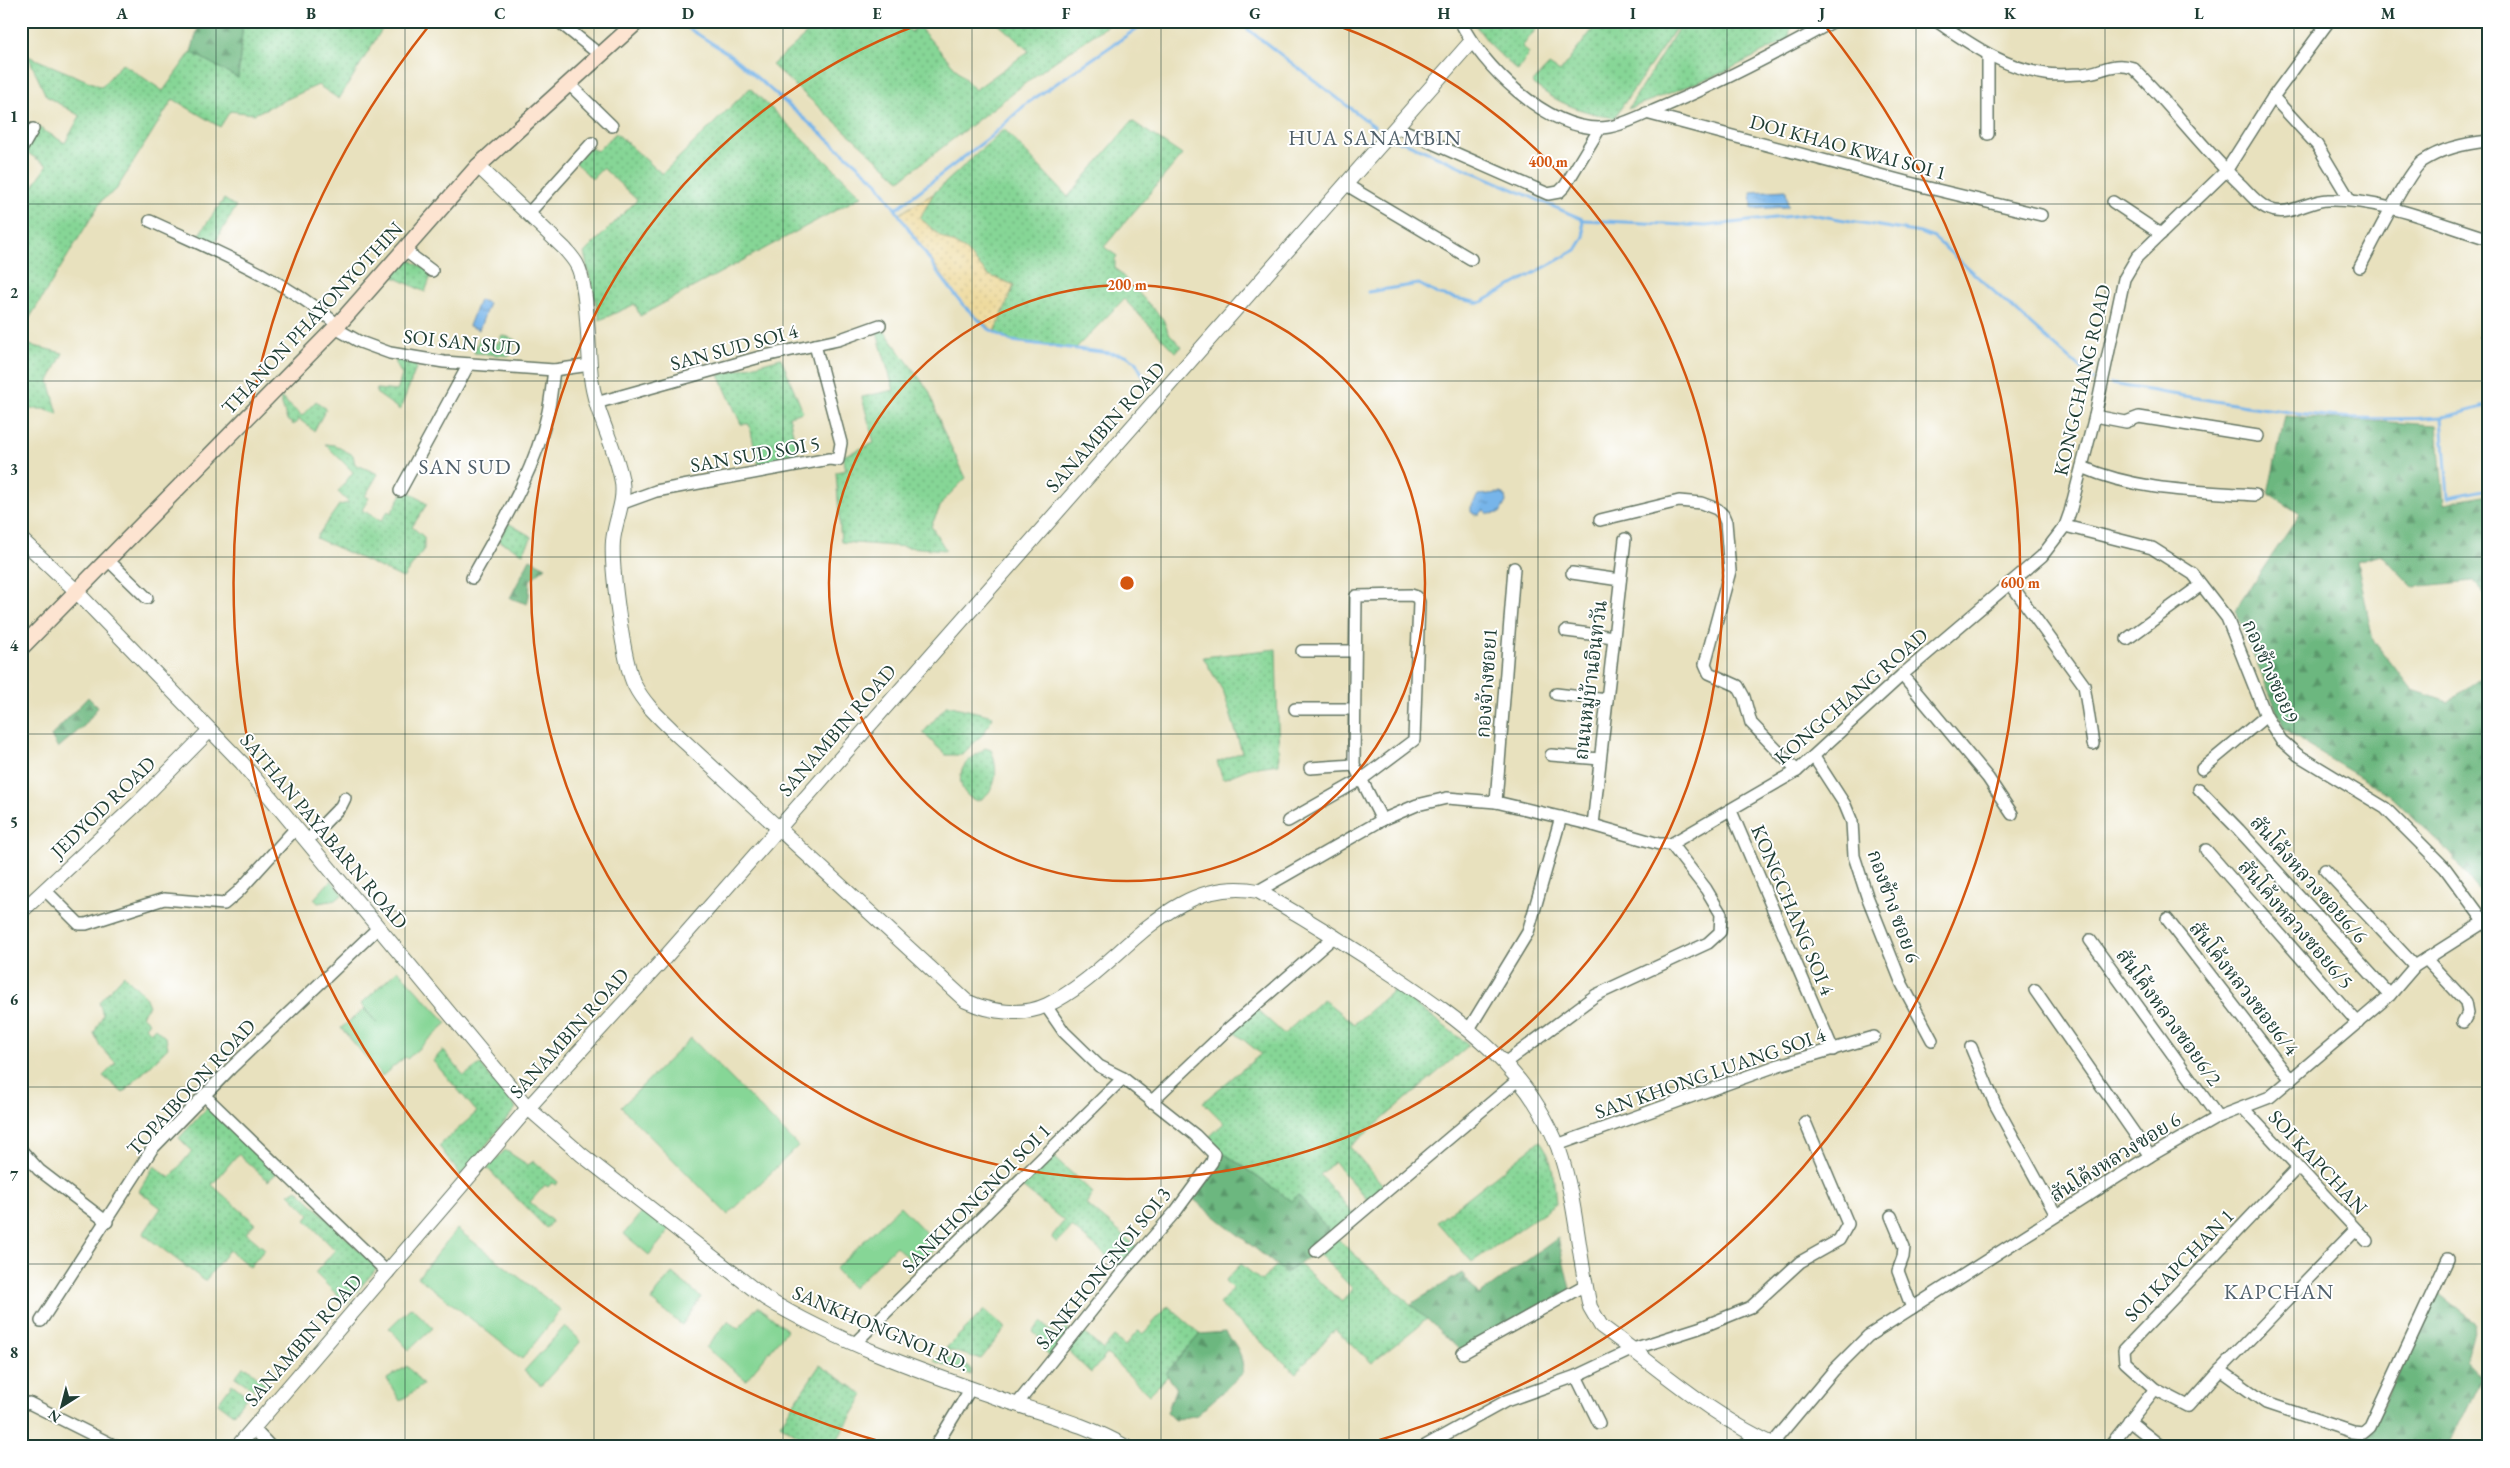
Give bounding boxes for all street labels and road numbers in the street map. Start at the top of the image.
street label: DOI KHAO KWAI SOI 1 [1747,108,1949,186]
street label: THANON PHAYONYOTHIN [216,216,408,420]
street label: KONGCHANG ROAD [2047,282,2117,478]
street label: SAN SUD SOI 4 [667,317,801,377]
street label: SOI SAN SUD [402,323,522,361]
street label: SANAMBIN ROAD [1039,356,1171,498]
street label: SAN SUD SOI 5 [688,430,822,478]
street label: ถนนหมู่บ้านอินทวัน [1567,598,1613,762]
street label: กองช้างซอย9 [2237,615,2306,727]
street label: KONGCHANG ROAD [1769,622,1933,770]
street label: กองจ้างซอย1 [1469,627,1503,739]
street label: SANAMBIN ROAD [772,658,902,802]
street label: SATHAN PAYABARN ROAD [234,728,414,934]
street label: JEDYOD ROAD [44,750,161,865]
street label: สันโค้งหลวงซอย6/6 [2245,809,2374,949]
street label: KONGCHANG SOI 4 [1745,821,1841,1000]
street label: กองช้าง ซอย 6 [1862,846,1927,967]
street label: สันโค้งหลวงซอย6/5 [2233,853,2360,994]
street label: สันโค้งหลวงซอย6/4 [2183,915,2306,1061]
street label: สันโค้งหลวงซอย6/2 [2110,943,2229,1091]
street label: SANAMBIN ROAD [503,962,635,1104]
street label: TOPAIBOON ROAD [121,1013,261,1161]
street label: SAN KHONG LUANG SOI 4 [1591,1021,1829,1125]
street label: SOI KAPCHAN [2263,1104,2373,1220]
street label: สันโค้งหลวงซอย 6 [2044,1105,2186,1208]
street label: SANKHONGNOI SOI 1 [896,1118,1056,1278]
street label: SANKHONGNOI SOI 3 [1030,1182,1176,1354]
street label: SOI KAPCHAN 1 [2118,1203,2240,1327]
street label: SANAMBIN ROAD [238,1268,368,1412]
street label: SANKHONGNOI RD. [789,1279,973,1377]

